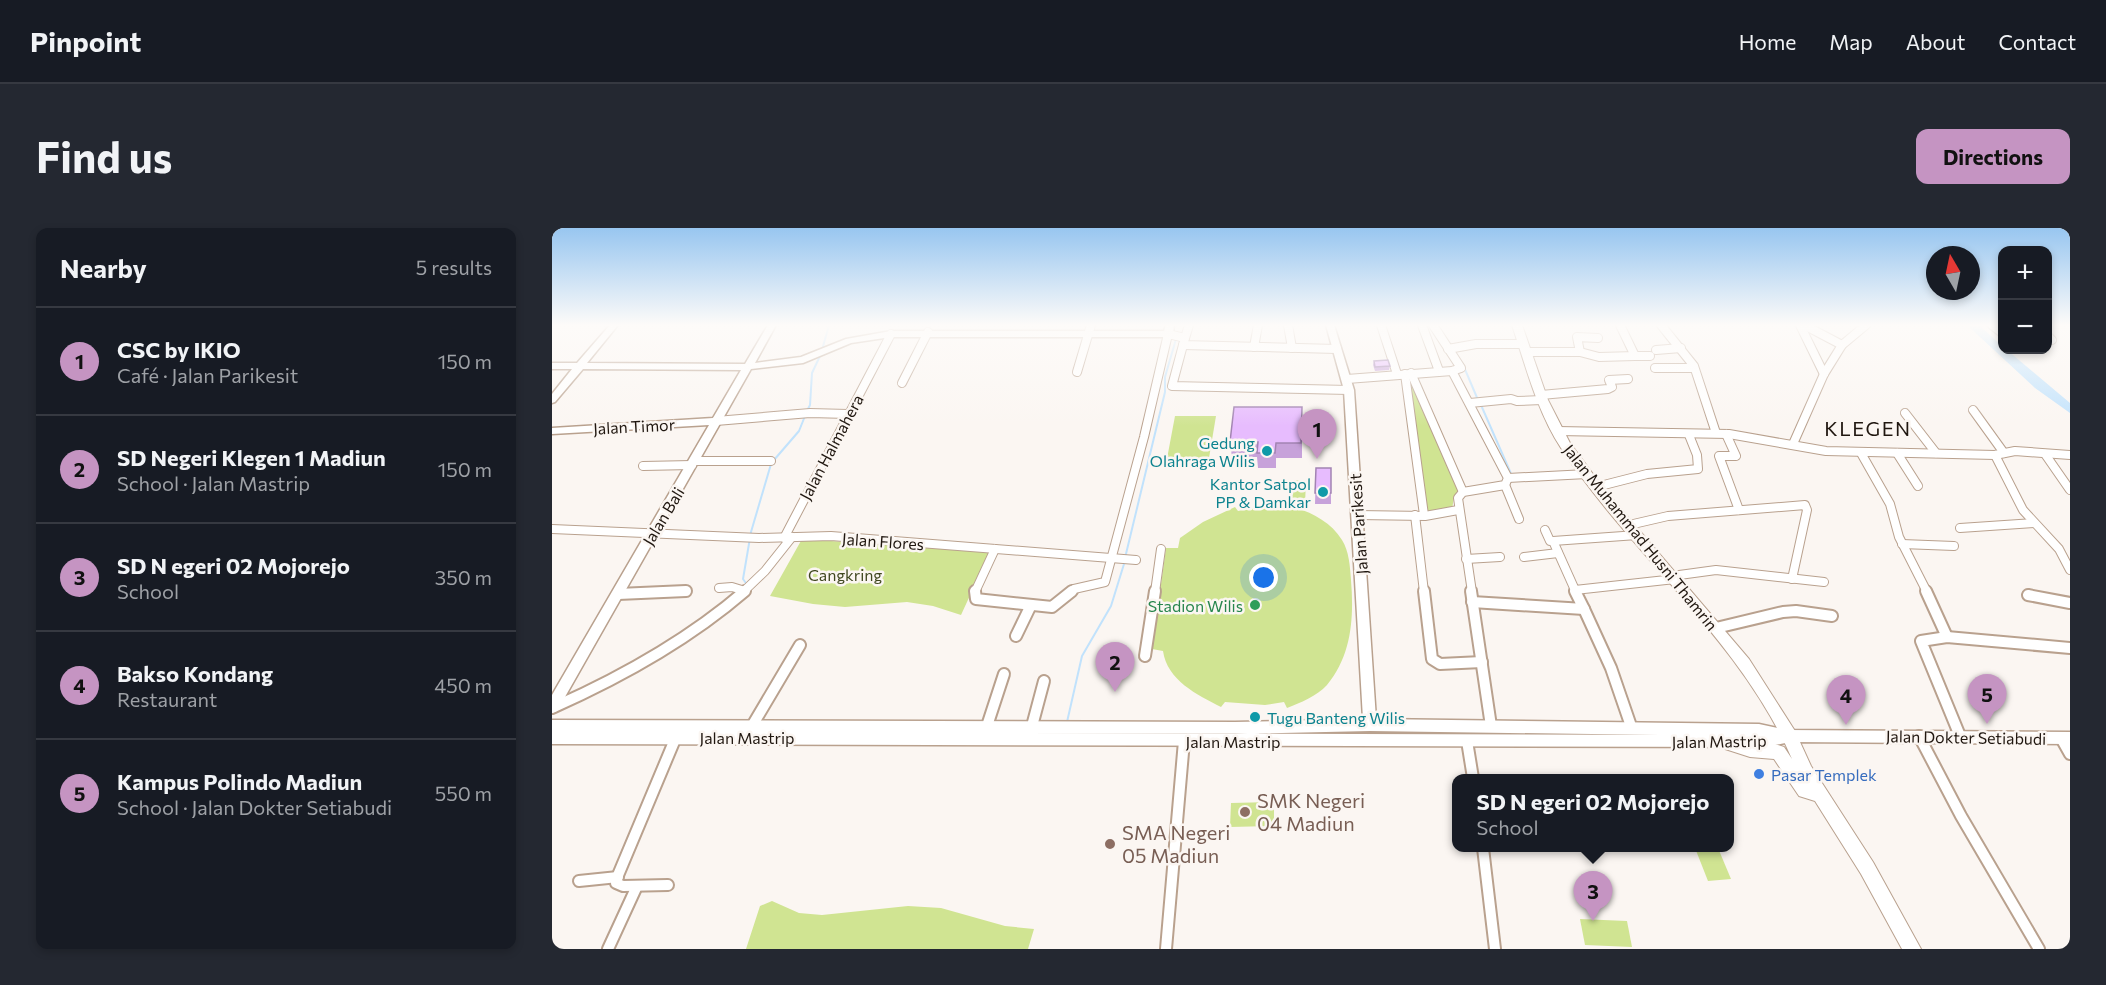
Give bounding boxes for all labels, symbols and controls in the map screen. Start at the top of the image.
text: Pinpoint [30,24,141,58]
text: Home [1739,29,1796,54]
text: Map [1829,29,1873,54]
text: About [1906,29,1965,54]
text: Contact [1998,29,2076,54]
button: Directions [1916,129,2070,184]
text: Find us [36,130,172,182]
north arrow [1926,246,1980,300]
map controls [1998,246,2052,354]
button: + [1998,246,2052,300]
text: Nearby [60,252,147,283]
text: 5 results [416,255,492,279]
button: − [1998,300,2052,354]
text: CSC by IKIO [117,336,241,363]
text: 1 [75,349,84,373]
text: 150 m [438,349,492,373]
text: Café · Jalan Parikesit [117,363,298,387]
street label: Jalan Halmahera [795,391,867,503]
pin: 1 [1298,410,1336,459]
street label: Jalan Timor [593,414,676,438]
district label: KLEGEN [1824,416,1912,440]
place label: Gedung Olahraga Wilis [1150,433,1255,470]
street label: Jalan Muhammad Husni Thamrin [1560,440,1722,634]
text: SD Negeri Klegen 1 Madiun [117,444,386,471]
marker: Gedung Olahraga Wilis [1260,444,1274,458]
text: 2 [74,457,85,481]
text: 150 m [438,457,492,481]
text: School · Jalan Mastrip [117,471,310,495]
street label: Jalan Parikesit [1345,472,1371,575]
place label: Kantor Satpol PP & Damkar [1210,474,1312,511]
street label: Jalan Bali [638,483,688,549]
marker: Kantor Satpol PP & Damkar [1316,485,1330,499]
street label: Jalan Flores [841,529,925,553]
text: SD N egeri 02 Mojorejo [117,552,350,579]
your location [1249,563,1278,592]
text: 3 [74,565,85,589]
text: 350 m [435,565,492,589]
park label: Cangkring [808,565,882,584]
text: School [117,579,179,603]
place label: Stadion Wilis [1148,596,1243,615]
marker: Stadion Wilis [1248,598,1262,612]
pin: 2 [1096,642,1134,692]
text: Bakso Kondang [117,660,273,687]
text: 4 [73,673,86,697]
text: 450 m [434,673,492,697]
pin: 5 [1968,674,2006,724]
pin: 4 [1826,676,1866,725]
text: Restaurant [117,687,217,711]
place label: Tugu Banteng Wilis [1267,708,1405,727]
marker: Tugu Banteng Wilis [1248,710,1262,724]
street label: Jalan Dokter Setiabudi [1886,726,2046,748]
street label: Jalan Mastrip [700,728,794,747]
street label: Jalan Mastrip [1671,731,1767,751]
street label: Jalan Mastrip [1186,732,1280,751]
place label: Pasar Templek [1771,765,1877,784]
marker: Pasar Templek [1752,767,1766,781]
text: Kampus Polindo Madiun [117,768,362,795]
popup [1452,774,1734,852]
text: 5 [74,781,85,805]
text: 550 m [435,781,492,805]
place label: SMK Negeri 04 Madiun [1257,788,1365,835]
text: SD N egeri 02 Mojorejo [1477,788,1709,815]
text: School · Jalan Dokter Setiabudi [117,795,392,819]
marker: SMK Negeri 04 Madiun [1238,805,1252,819]
text: School [1477,815,1539,839]
place label: SMA Negeri 05 Madiun [1122,820,1230,867]
marker: SMA Negeri 05 Madiun [1103,837,1117,851]
pin: 3 [1574,872,1612,921]

